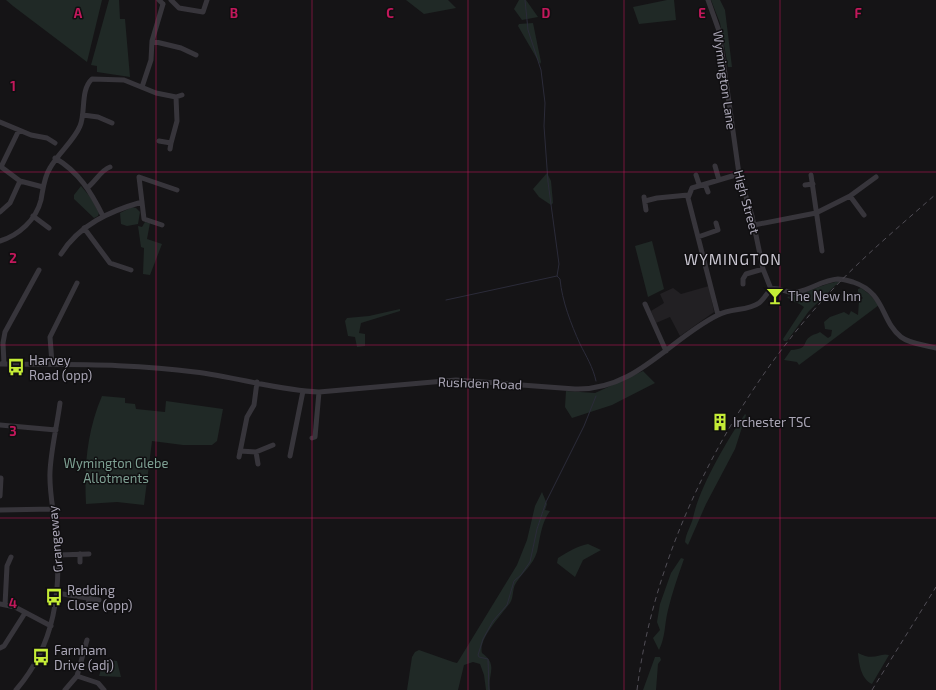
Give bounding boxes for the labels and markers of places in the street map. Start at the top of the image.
bar icon: The New Inn [765,286,785,306]
place label: The New Inn [788,288,861,304]
place label: Harvey Road (opp) [29,352,92,383]
bus stop icon: Harvey Road (opp) [6,357,26,377]
building icon: Irchester TSC [710,412,730,432]
place label: Irchester TSC [733,414,811,430]
place label: Redding Close (opp) [67,582,132,613]
bus stop icon: Redding Close (opp) [44,587,64,607]
place label: Farnham Drive (adj) [54,642,114,673]
bus stop icon: Farnham Drive (adj) [31,647,51,667]

